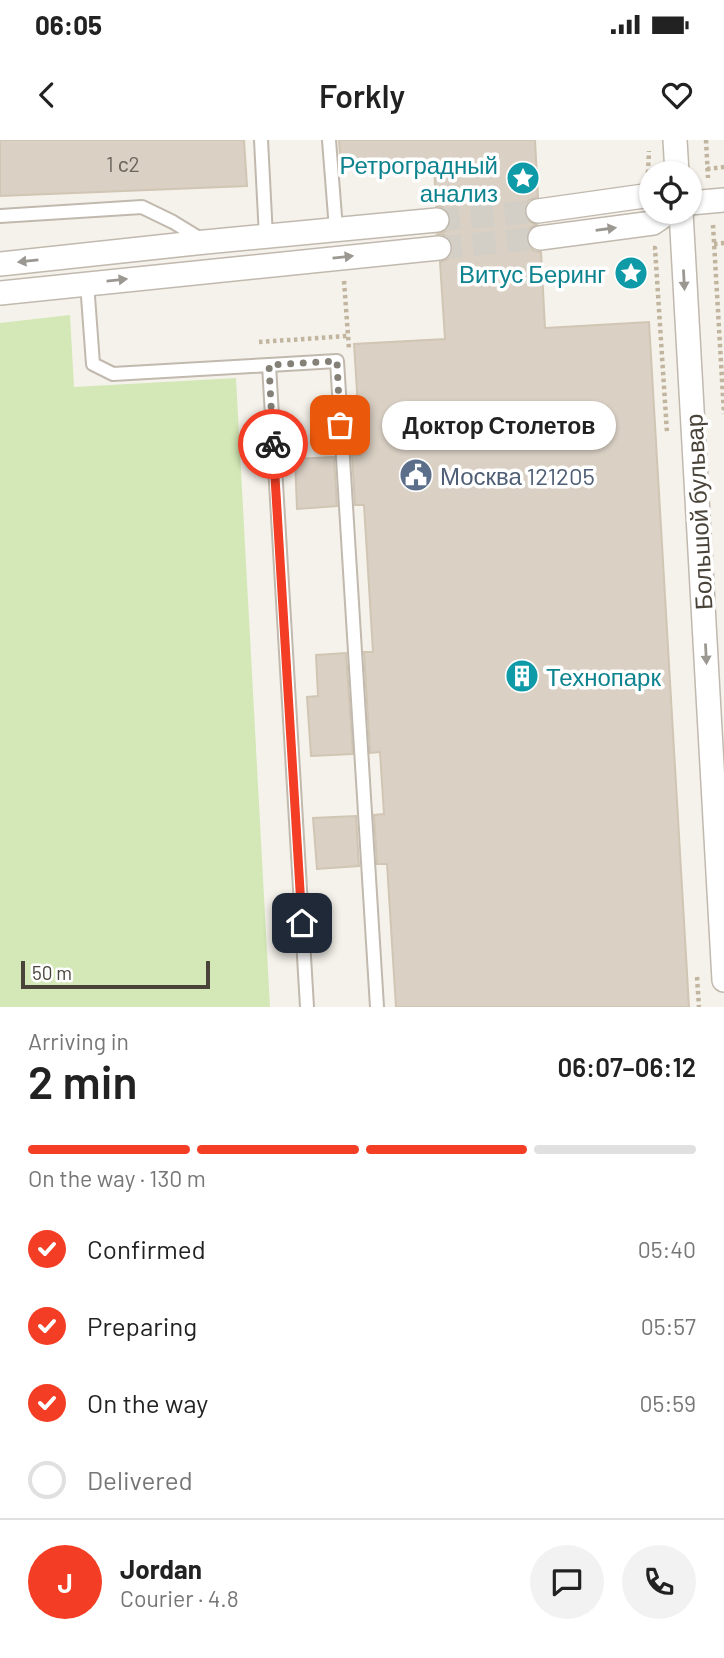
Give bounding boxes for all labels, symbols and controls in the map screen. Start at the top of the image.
text: 06:05 [35,9,102,40]
icon: back [28,76,66,114]
text: Forkly [319,76,405,114]
icon: heart [658,76,696,114]
place label: Ретроградный анализ [339,150,498,207]
house number: 1 с2 [106,151,140,176]
place icon: Ретроградный анализ [504,159,542,197]
map controls [639,161,702,224]
button: locate [639,161,702,224]
one-way arrow [595,224,617,235]
one-way arrow [332,251,354,262]
place icon: Витус Беринг [612,254,650,292]
one-way arrow [17,256,39,267]
place label: Витус Беринг [459,259,606,288]
one-way arrow [679,269,690,291]
one-way arrow [106,274,128,285]
pin [310,395,370,455]
callout: Доктор Столетов [382,400,616,450]
icon: bag [321,406,359,444]
courier [238,409,308,479]
text: Доктор Столетов [403,411,595,439]
street label: Большой бульвар [678,413,718,611]
icon: bike [254,425,292,463]
public building icon: Москва 121205 [397,456,435,494]
place label: Москва 121205 [440,461,595,490]
one-way arrow [700,643,711,665]
building icon: Технопарк [503,657,541,695]
place label: Технопарк [546,662,661,691]
pin [272,893,332,953]
icon: home [283,904,321,942]
scale bar [21,958,210,990]
text: 50 m [32,961,72,984]
text: Arriving in [28,1027,129,1055]
text: 06:07–06:12 [557,1051,696,1082]
text: 2 min [28,1053,137,1108]
text: On the way · 130 m [28,1164,206,1192]
icon: check [28,1230,66,1268]
text: Confirmed [87,1233,206,1264]
text: 05:40 [638,1235,696,1263]
icon: check [28,1307,66,1345]
text: Preparing [87,1310,197,1341]
text: 05:57 [641,1312,696,1340]
icon: check [28,1384,66,1422]
text: On the way [87,1387,208,1418]
text: 05:59 [640,1389,696,1417]
text: Delivered [87,1464,193,1495]
button: chat [530,1545,604,1619]
button: phone [622,1545,696,1619]
text: Jordan [120,1553,202,1584]
text: J [57,1567,73,1598]
text: Courier · 4.8 [120,1584,239,1612]

